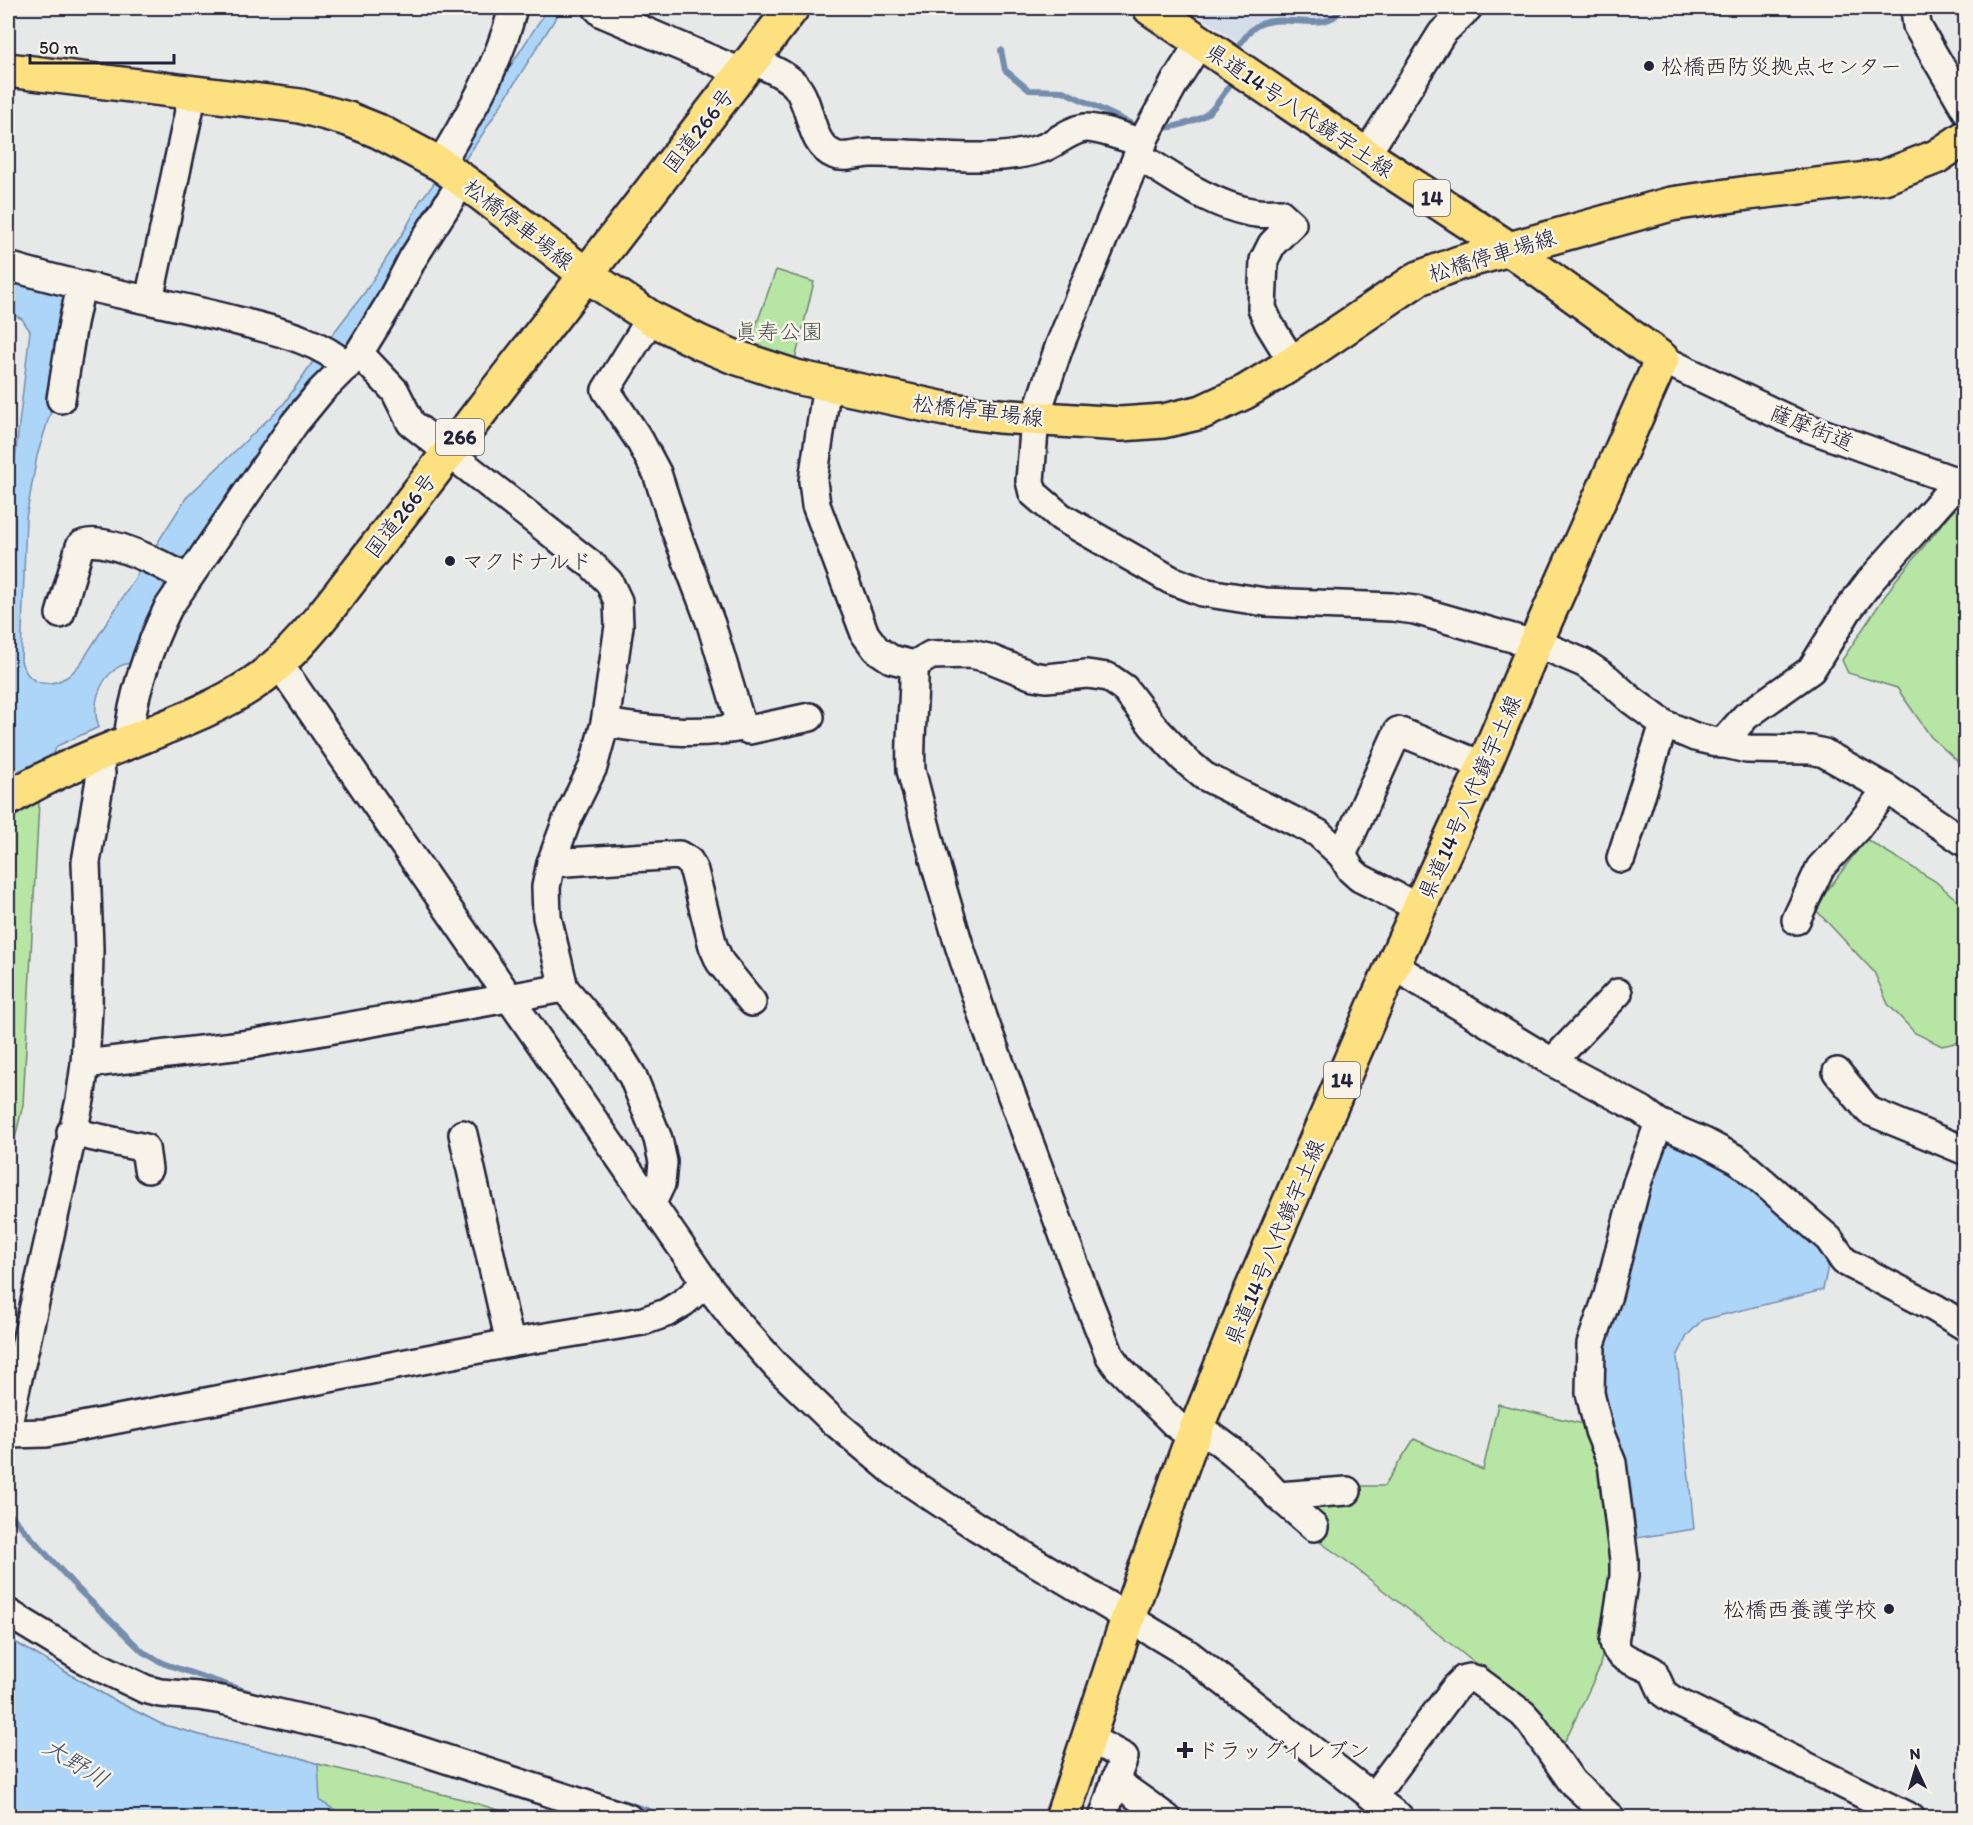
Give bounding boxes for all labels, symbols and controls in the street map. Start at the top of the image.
scale bar [30,27,174,65]
text: 50 m [39,37,79,59]
street label: 県道14号八代鏡宇土線 [1200,37,1399,184]
place label: 松橋西防災拠点センター [1661,53,1902,80]
marker: 松橋西防災拠点センター [1642,59,1656,73]
street label: 国道266号 [657,82,740,178]
street label: 松橋停車場線 [458,173,579,276]
road number: 14 [1414,180,1450,216]
street label: 松橋停車場線 [1425,223,1559,288]
park label: 眞寿公園 [735,318,823,345]
street label: 松橋停車場線 [911,389,1045,432]
street label: 薩摩街道 [1766,398,1858,456]
road number: 266 [436,419,484,455]
street label: 国道266号 [359,467,442,563]
place label: マクドナルド [462,548,592,575]
marker: マクドナルド [443,554,457,568]
street label: 県道14号八代鏡宇土線 [1412,691,1527,904]
road number: 14 [1324,1062,1360,1098]
street label: 県道14号八代鏡宇土線 [1219,1135,1330,1349]
place label: 松橋西養護学校 [1723,1596,1877,1623]
marker: 松橋西養護学校 [1882,1602,1896,1616]
water label: 大野川 [38,1731,114,1794]
place label: ドラッグイレブン [1197,1737,1370,1764]
north arrow [1886,1738,1946,1798]
marker: ドラッグイレブン [1178,1743,1192,1757]
text: N [1909,1744,1921,1763]

